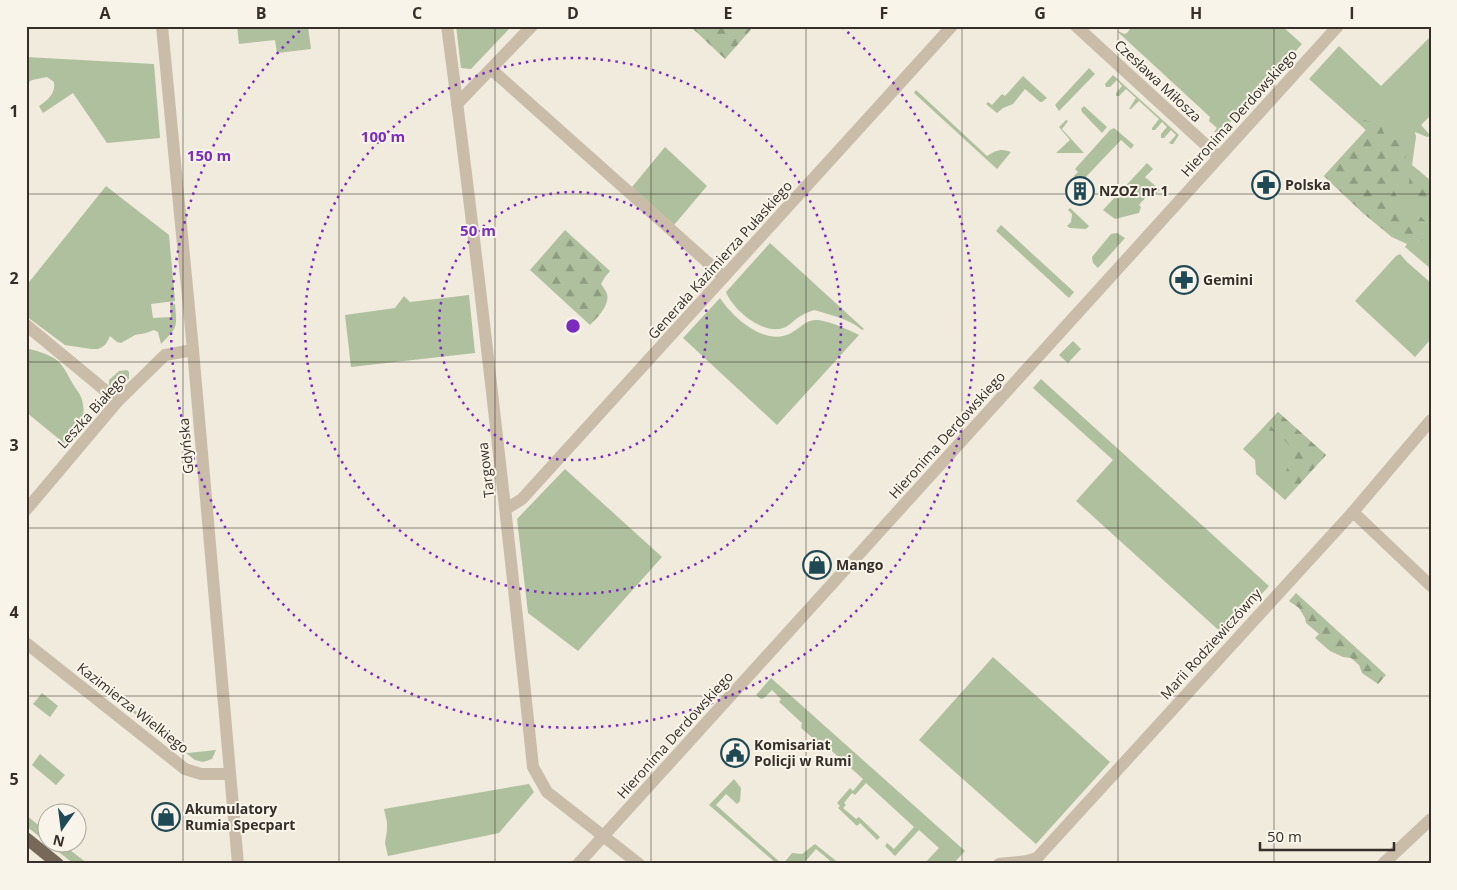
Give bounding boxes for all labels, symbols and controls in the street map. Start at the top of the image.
text: A [99,2,111,24]
text: B [256,2,266,24]
text: C [412,2,422,24]
text: D [567,2,579,24]
text: E [724,2,733,24]
text: F [880,2,888,24]
text: G [1034,2,1046,24]
text: H [1190,2,1202,24]
text: I [1349,2,1355,24]
street label: Czesława Miłosza [1111,35,1206,126]
street label: Hieronima Derdowskiego [1176,45,1301,180]
text: 1 [9,100,19,122]
text: 100 m [361,126,405,146]
text: 150 m [187,145,231,165]
pharmacy icon: Polska [1251,170,1281,200]
place label: Polska [1285,175,1331,194]
street label: Generała Kazimierza Pułaskiego [643,176,796,343]
building icon: NZOZ nr 1 [1065,176,1095,206]
place label: NZOZ nr 1 [1099,181,1169,200]
text: 50 m [460,220,496,240]
pharmacy icon: Gemini [1169,265,1199,295]
text: 2 [9,267,19,289]
place label: Gemini [1203,270,1253,289]
centre of rings [564,317,582,335]
street label: Hieronima Derdowskiego [884,367,1009,502]
street label: Leszka Białego [53,369,130,452]
street label: Gdyńska [174,417,197,475]
text: 3 [9,434,19,456]
street label: Targowa [473,441,498,499]
shop icon: Mango [802,550,832,580]
place label: Mango [836,555,884,574]
street label: Marii Rodziewiczówny [1156,583,1266,703]
text: 4 [9,601,19,623]
street label: Kazimierza Wielkiego [73,658,193,757]
street label: Hieronima Derdowskiego [612,667,737,802]
place label: Komisariat Policji w Rumi [754,735,851,770]
public building icon: Komisariat Policji w Rumi [720,738,750,768]
text: 5 [9,768,19,790]
place label: Akumulatory Rumia Specpart [185,799,295,834]
north arrow [38,802,88,852]
shop icon: Akumulatory Rumia Specpart [151,802,181,832]
scale bar [1260,820,1393,852]
text: 50 m [1267,826,1302,846]
text: N [51,831,67,852]

